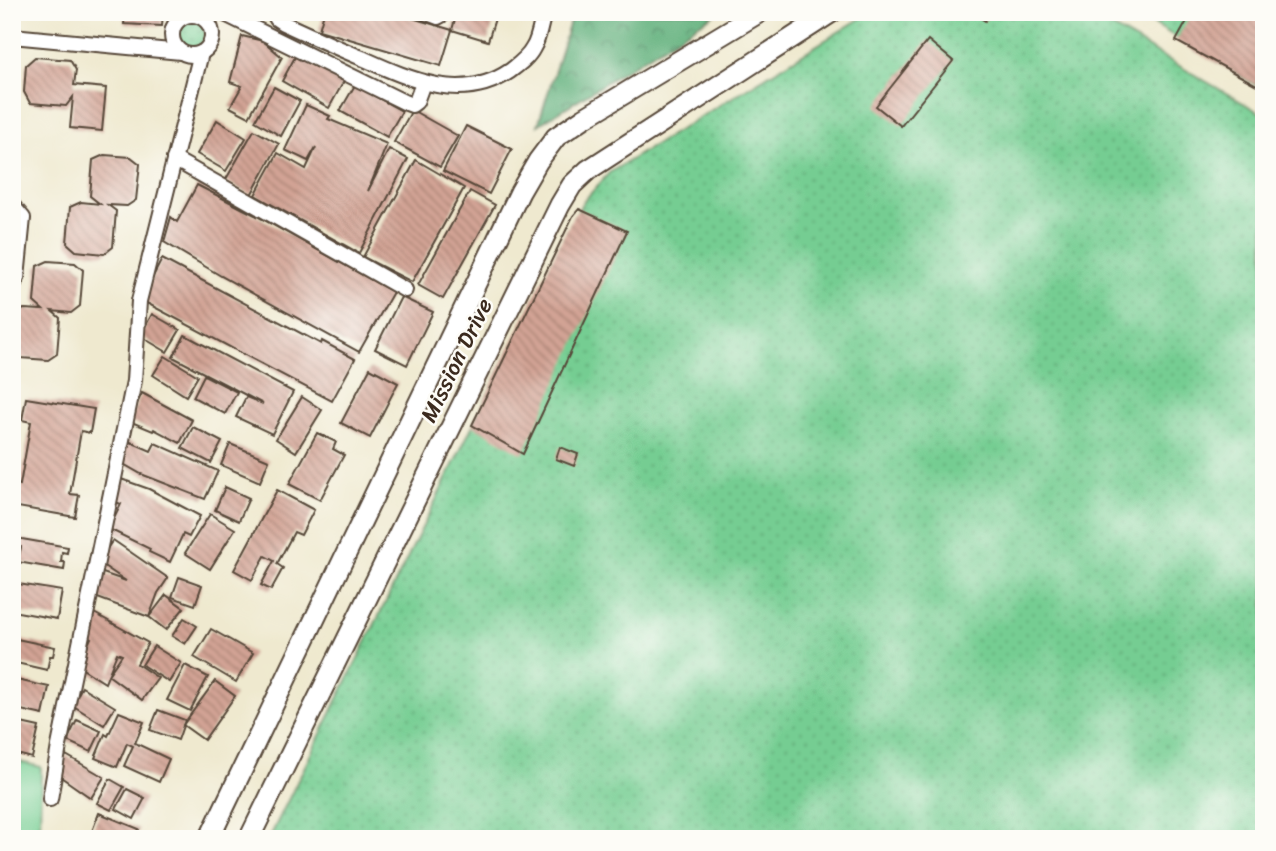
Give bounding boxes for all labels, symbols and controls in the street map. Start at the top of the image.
street label: Mission Drive [409,291,504,430]

